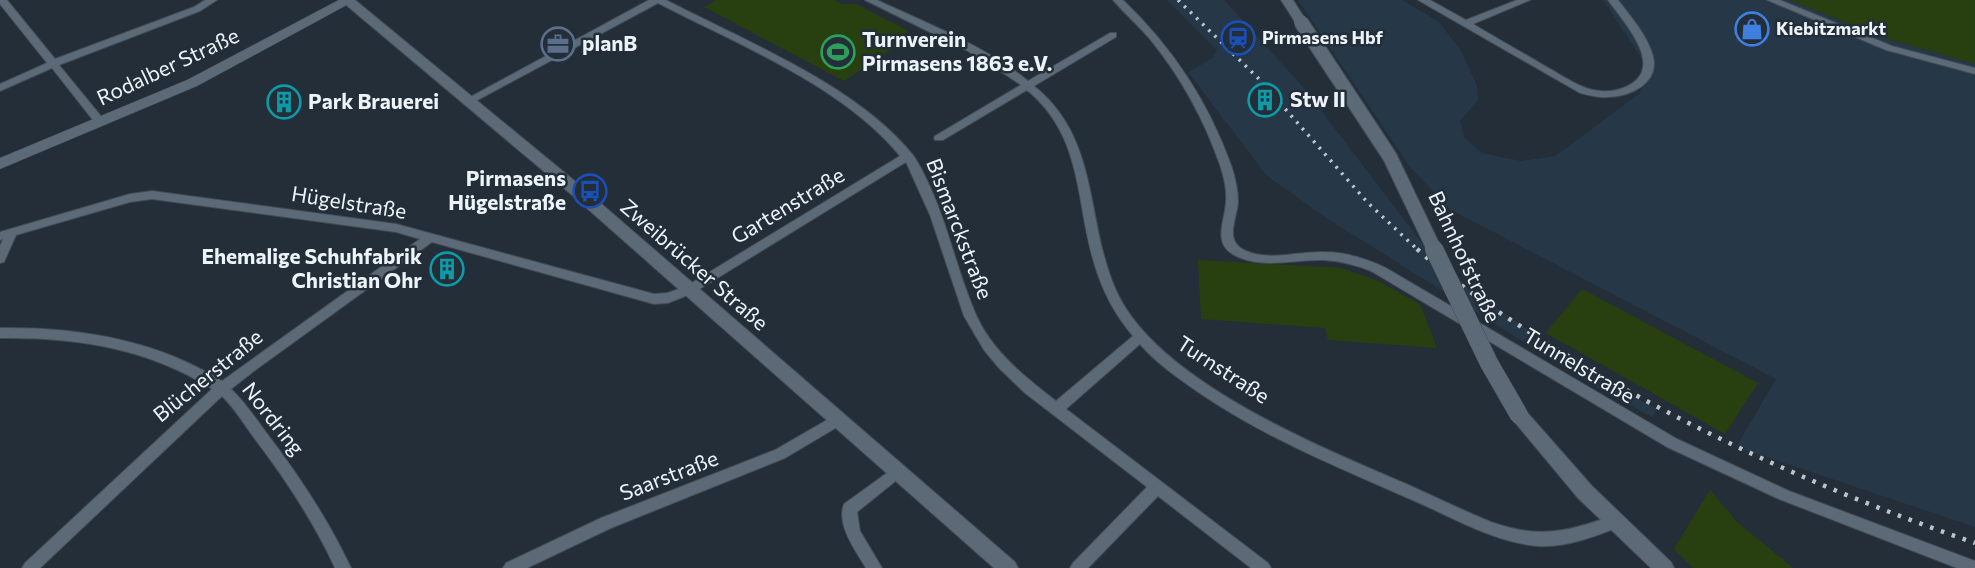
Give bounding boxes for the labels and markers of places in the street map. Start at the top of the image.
shop icon: Kiebitzmarkt [1733,10,1771,48]
place label: Kiebitzmarkt [1776,17,1887,39]
station icon: Pirmasens Hbf [1219,19,1257,57]
office icon: planB [539,25,577,63]
place label: Turnverein Pirmasens 1863 e.V. [862,26,1052,75]
place label: Pirmasens Hbf [1262,26,1384,48]
place label: planB [582,30,637,55]
sports icon: Turnverein Pirmasens 1863 e.V. [819,33,857,71]
building icon: Stw II [1246,81,1284,119]
building icon: Park Brauerei [265,83,303,121]
place label: Stw II [1290,86,1346,111]
place label: Park Brauerei [308,88,439,113]
place label: Pirmasens Hügelstraße [448,165,566,214]
bus stop icon: Pirmasens Hügelstraße [571,172,609,210]
place label: Ehemalige Schuhfabrik Christian Ohr [201,243,422,292]
building icon: Ehemalige Schuhfabrik Christian Ohr [428,250,466,288]

